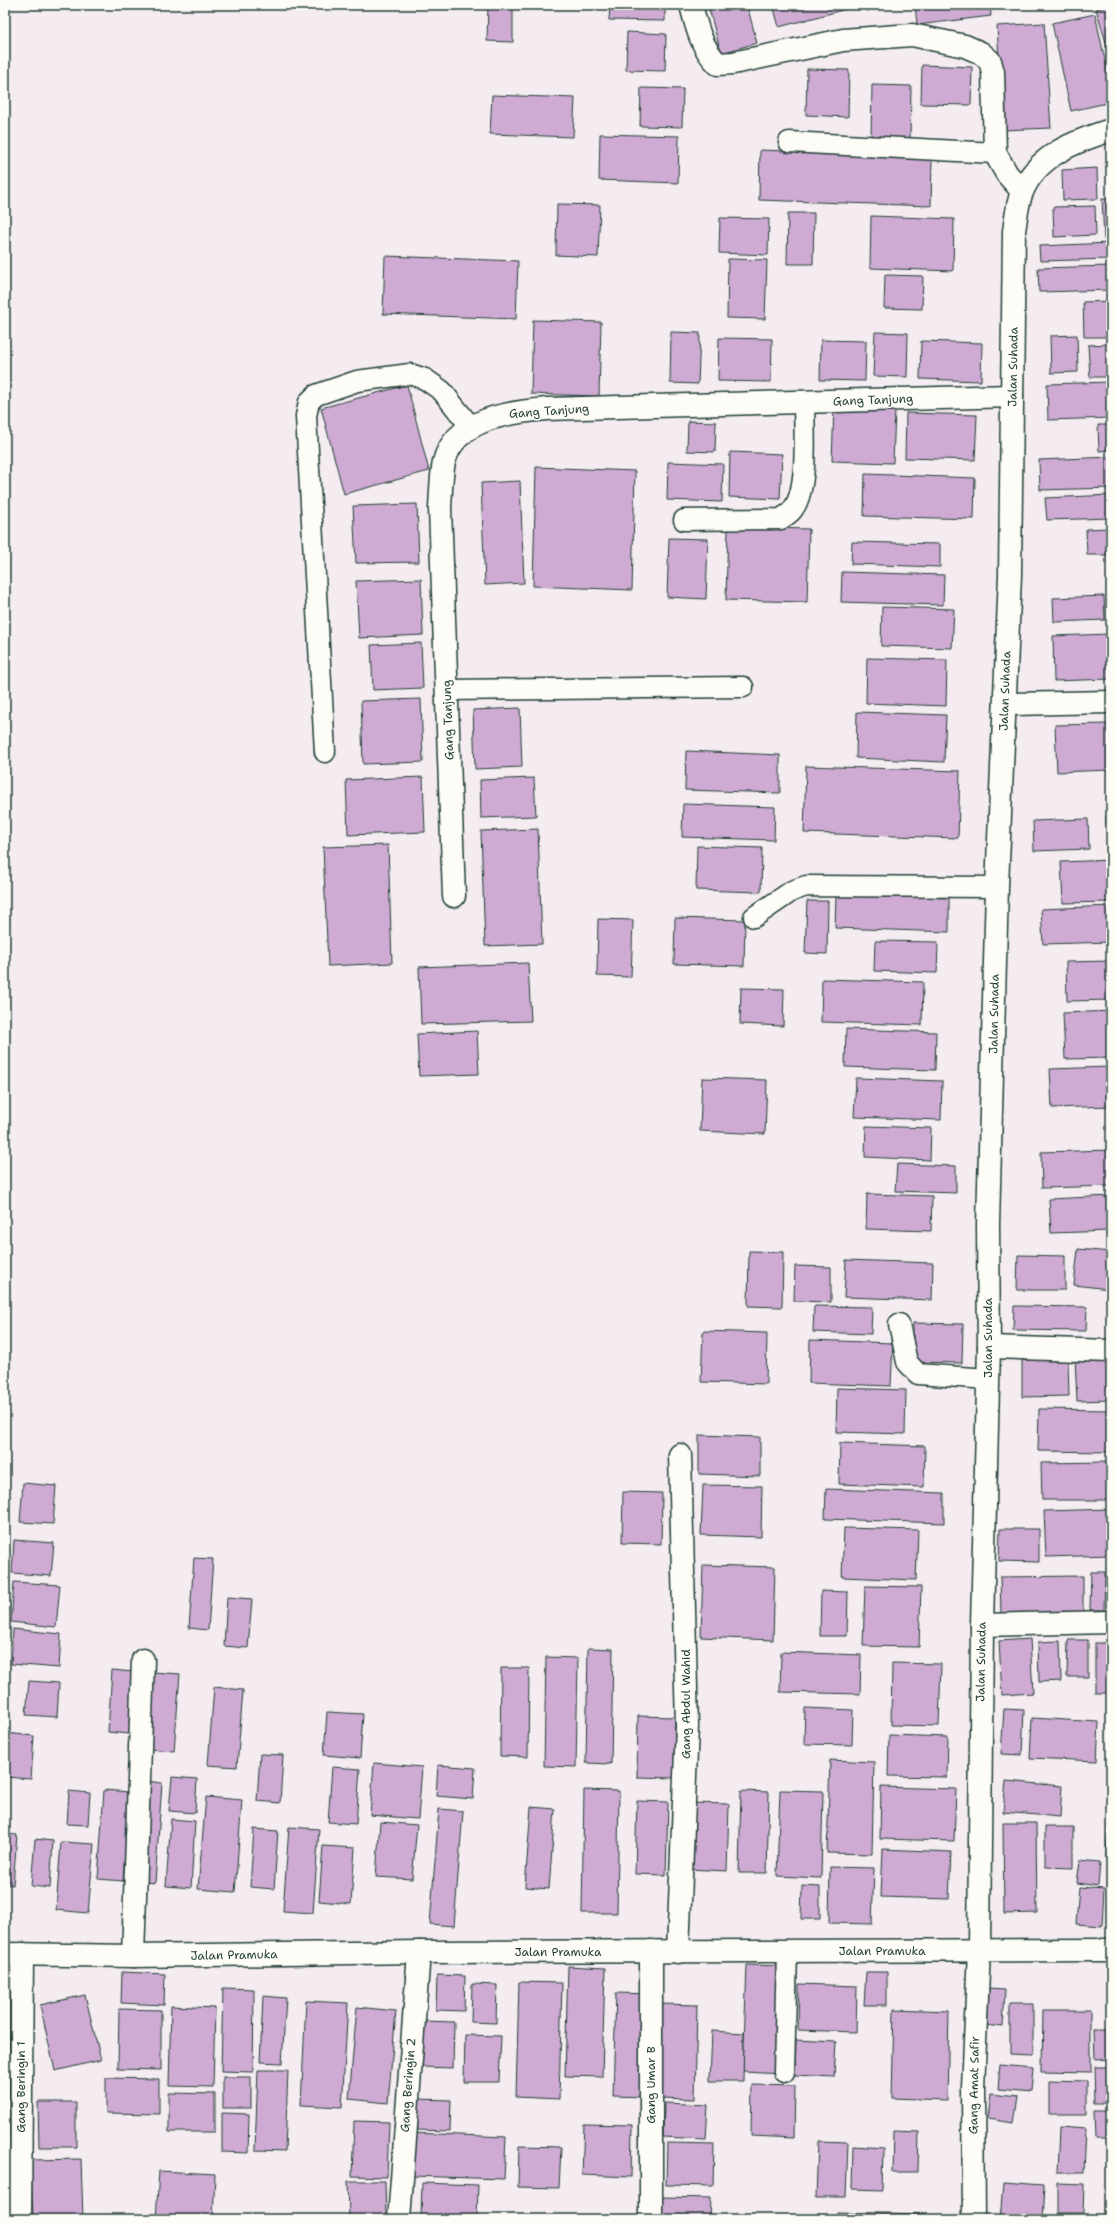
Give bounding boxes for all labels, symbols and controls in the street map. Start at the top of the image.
street label: Jalan Suhada [1004,326,1022,407]
street label: Gang Tanjung [832,391,914,409]
street label: Gang Tanjung [508,400,590,422]
street label: Jalan Suhada [996,650,1014,731]
street label: Gang Tanjung [439,679,457,761]
street label: Jalan Suhada [985,973,1003,1054]
street label: Jalan Suhada [980,1297,996,1378]
street label: Jalan Suhada [972,1621,990,1702]
street label: Gang Abdul Wahid [678,1649,694,1759]
street label: Jalan Pramuka [838,1943,926,1959]
street label: Jalan Pramuka [514,1944,602,1960]
street label: Jalan Pramuka [190,1946,278,1964]
street label: Gang Amat Safir [965,2035,983,2134]
street label: Gang Beringin 2 [397,2037,419,2133]
street label: Gang Beringin 1 [13,2041,29,2133]
street label: Gang Umar B [643,2046,659,2124]

